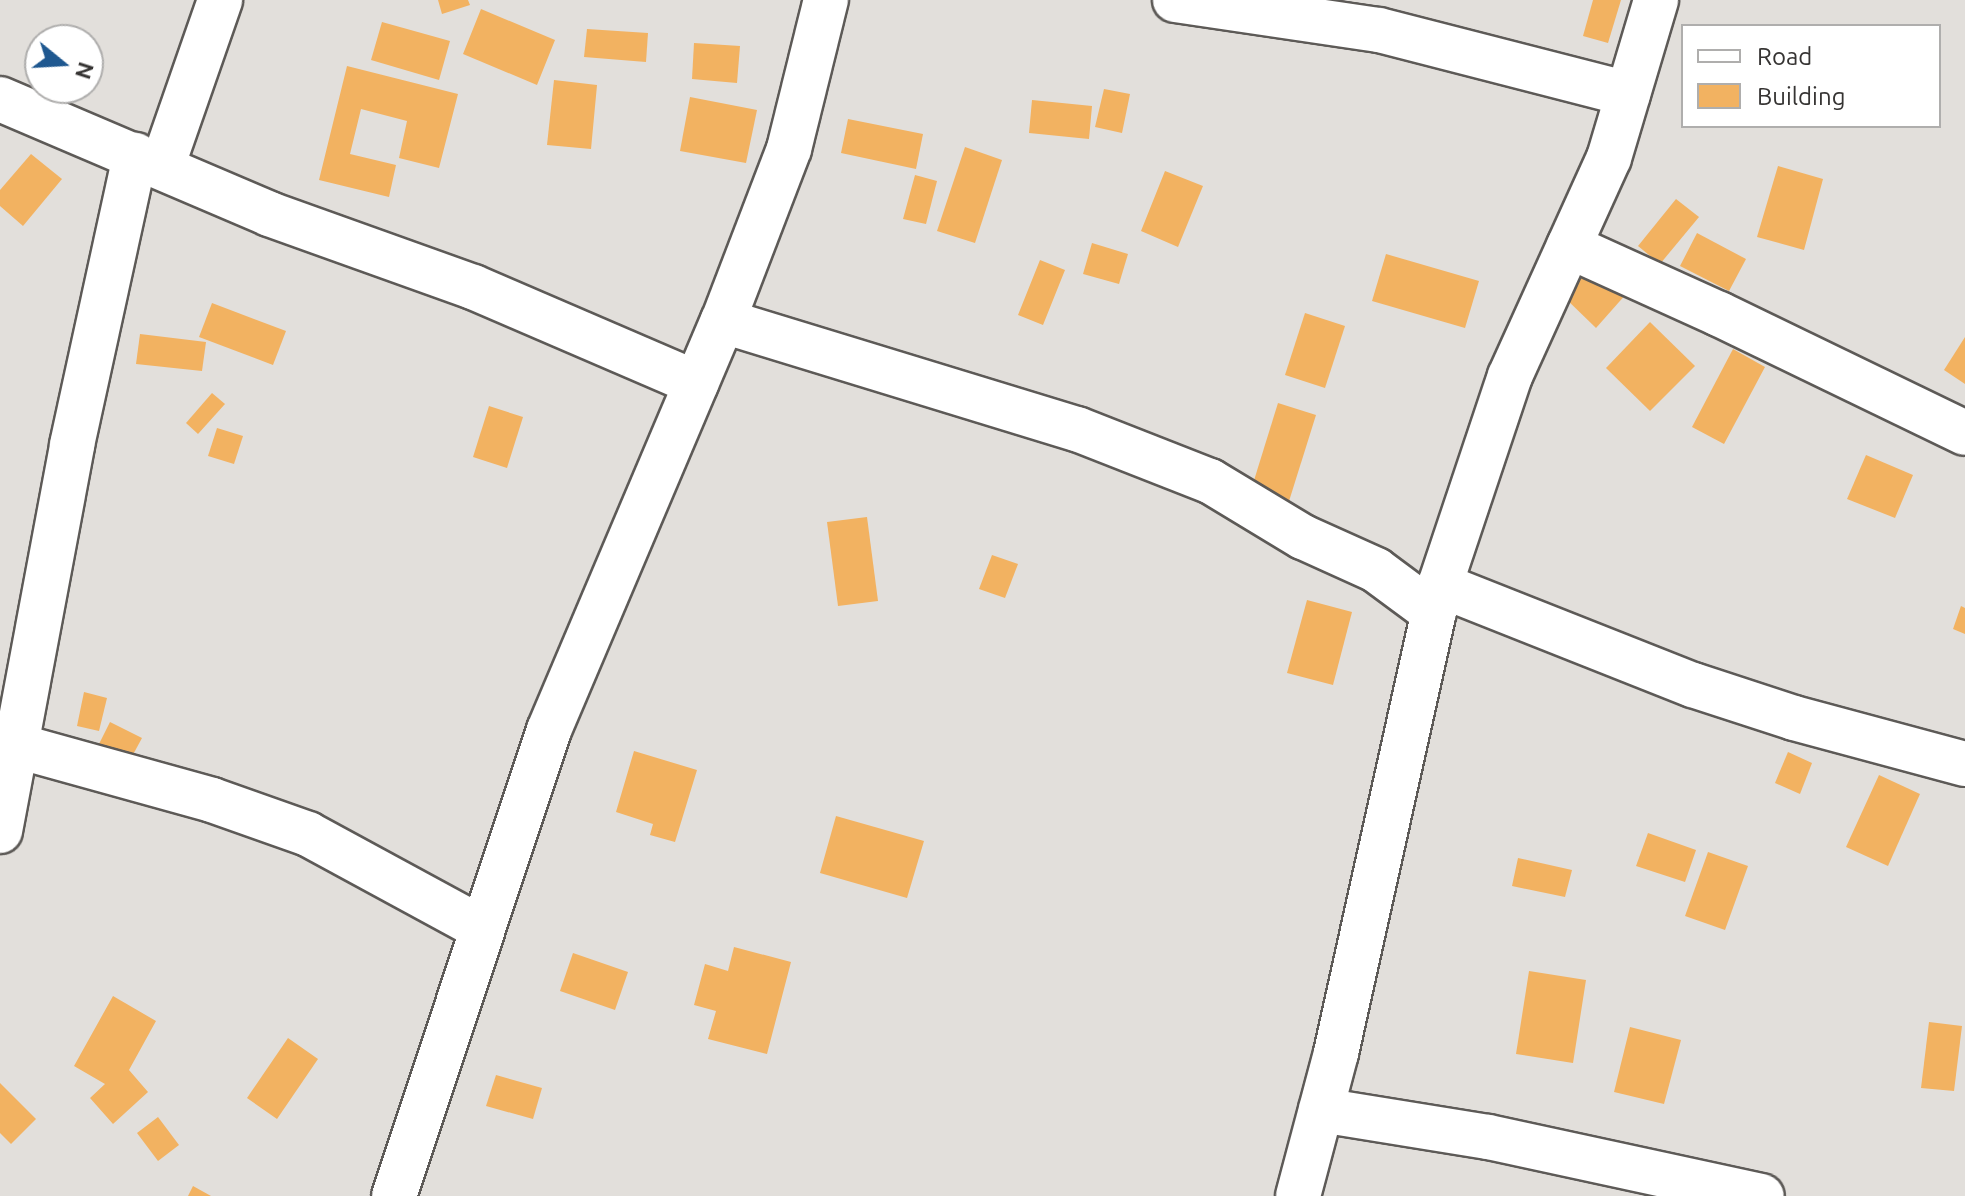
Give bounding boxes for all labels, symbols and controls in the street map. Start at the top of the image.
north arrow [24,24,104,104]
legend [1681,24,1941,128]
text: Road [1757,43,1812,70]
text: N [71,59,100,83]
text: Building [1757,83,1845,110]

